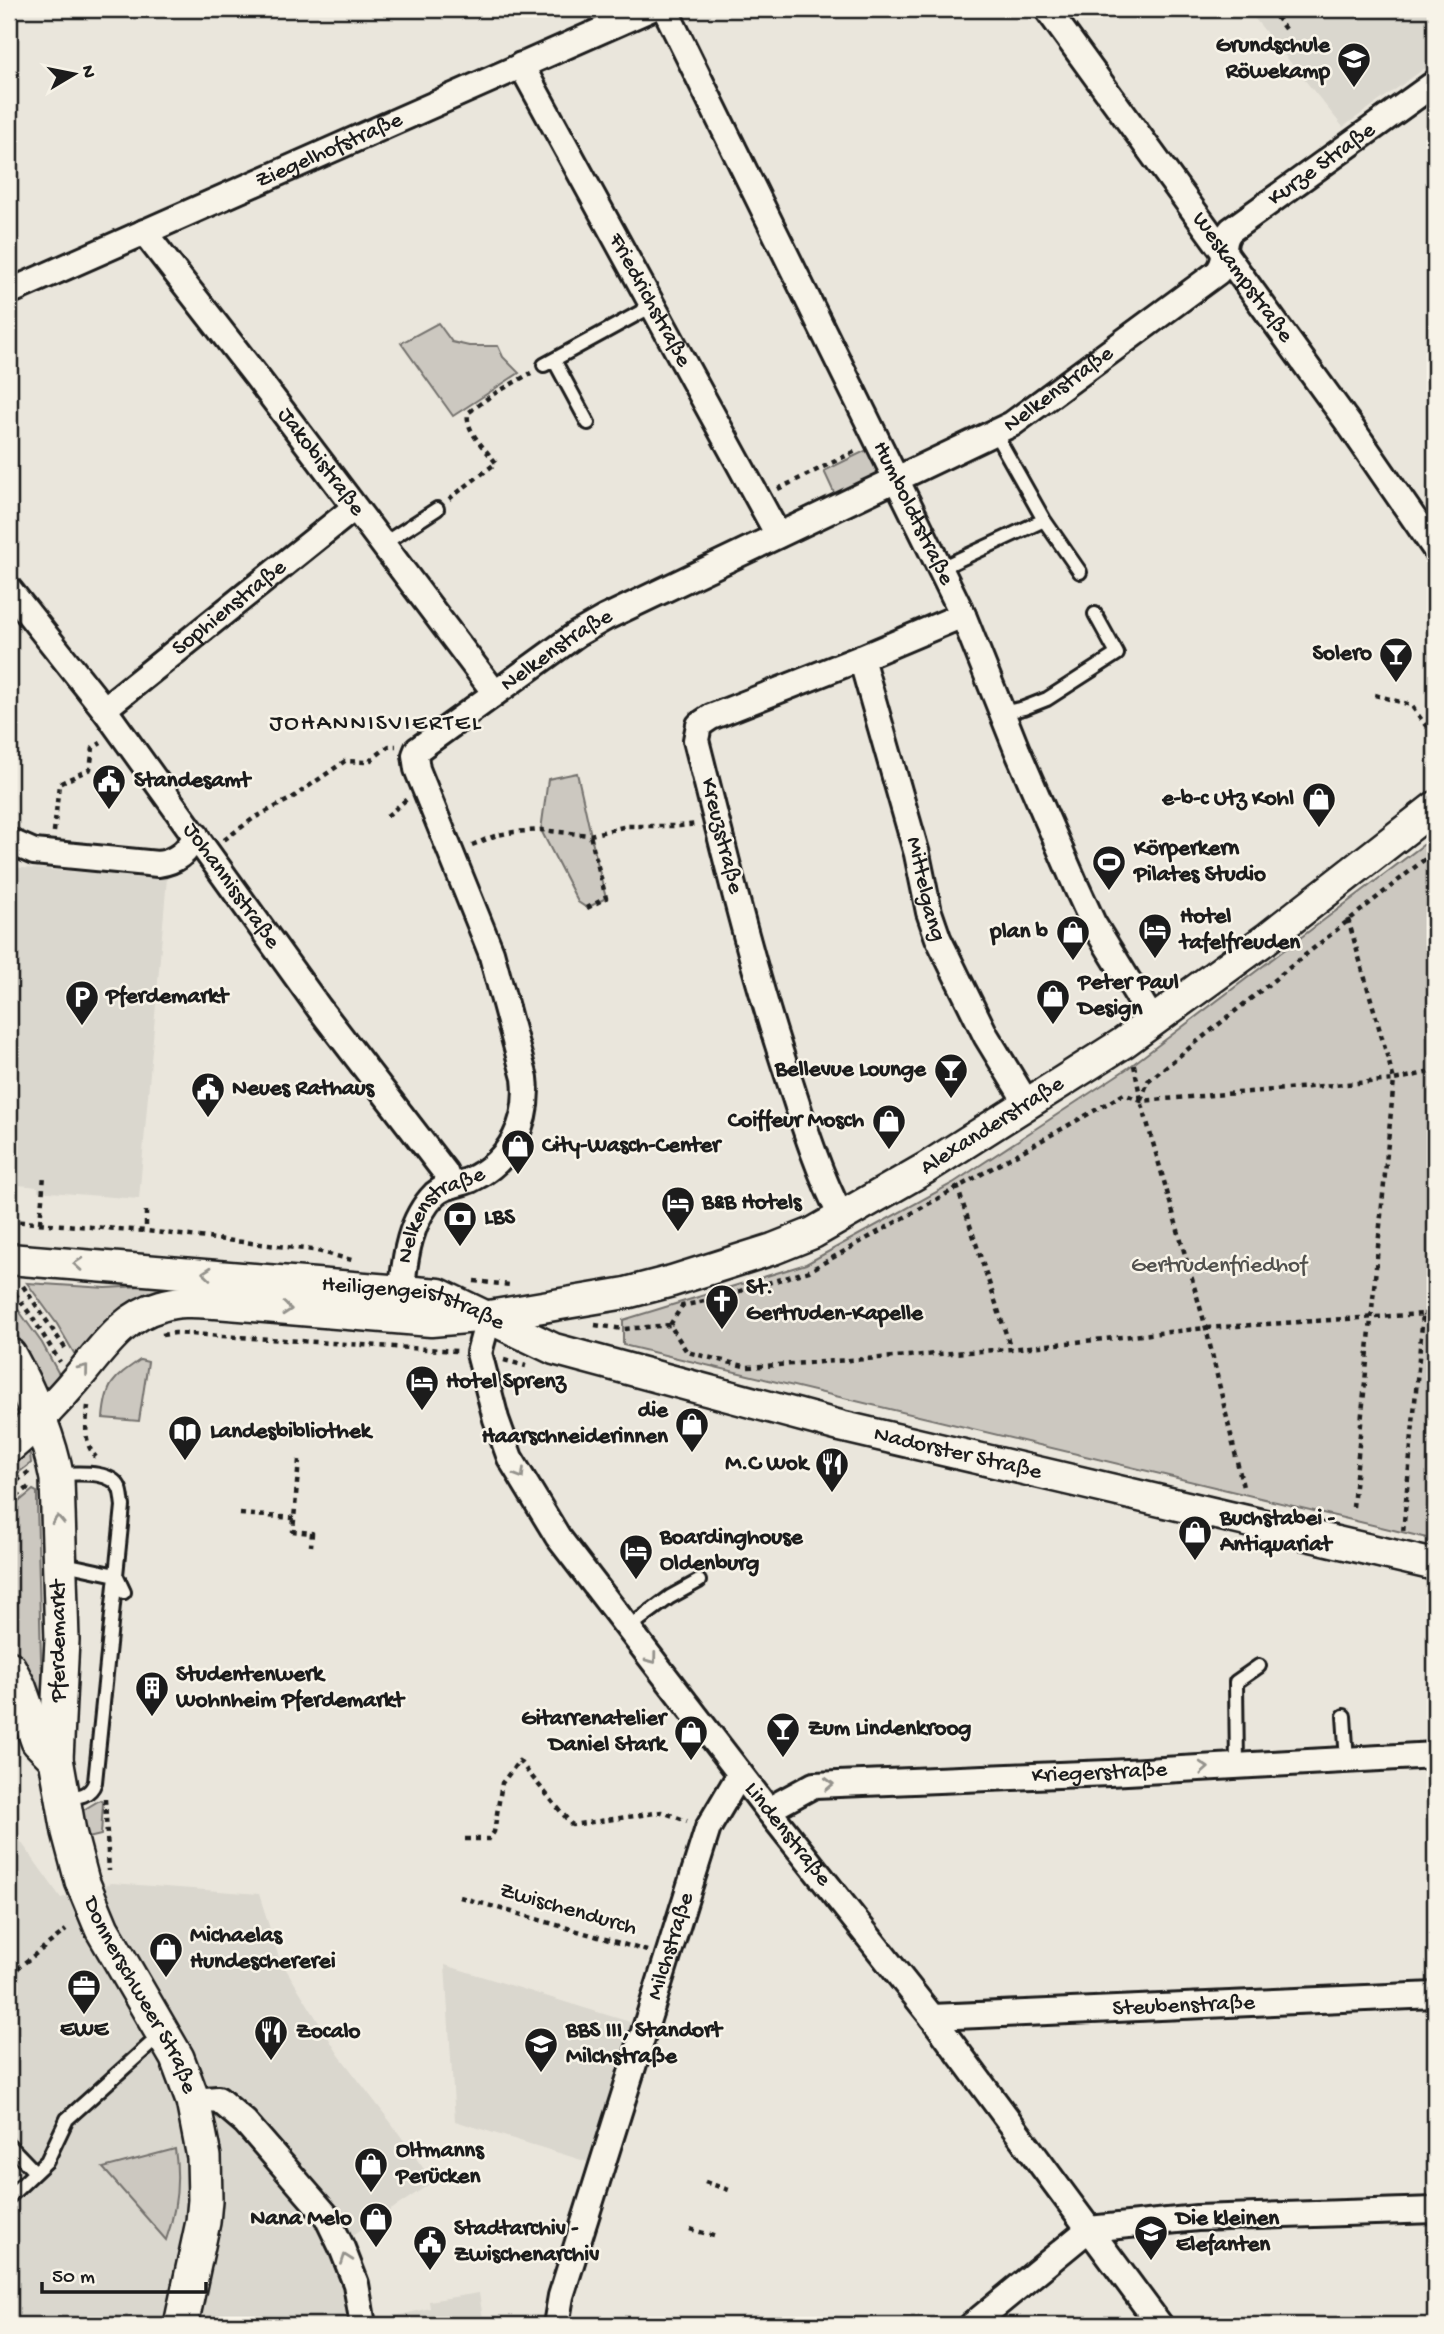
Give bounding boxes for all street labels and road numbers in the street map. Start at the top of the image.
street label: Ziegelhofstraße [252,106,408,195]
street label: Kurze Straße [1263,116,1382,212]
street label: Weskampstraße [1186,207,1300,349]
street label: Friedrichstraße [602,228,698,373]
street label: Nelkenstraße [998,340,1120,439]
street label: Jakobistraße [271,402,371,522]
street label: Humboldtstraße [866,437,960,591]
street label: Sophienstraße [167,553,293,662]
street label: Nelkenstraße [496,602,618,698]
street label: Kreuzstraße [694,775,749,898]
street label: Johannisstraße [177,817,286,955]
street label: Mittelgang [899,834,952,945]
street label: Alexanderstraße [916,1070,1070,1181]
street label: Nelkenstraße [392,1160,491,1265]
street label: Heiligengeiststraße [321,1271,510,1337]
street label: Nadorster Straße [871,1421,1045,1486]
street label: Pferdemarkt [46,1578,73,1703]
street label: Kriegerstraße [1031,1756,1169,1790]
street label: Lindenstraße [738,1777,838,1893]
street label: Zwischendurch [496,1877,640,1943]
street label: Milchstraße [641,1888,701,2003]
street label: Donnerschweer Straße [76,1891,203,2098]
street label: Steubenstraße [1112,1989,1257,2023]

